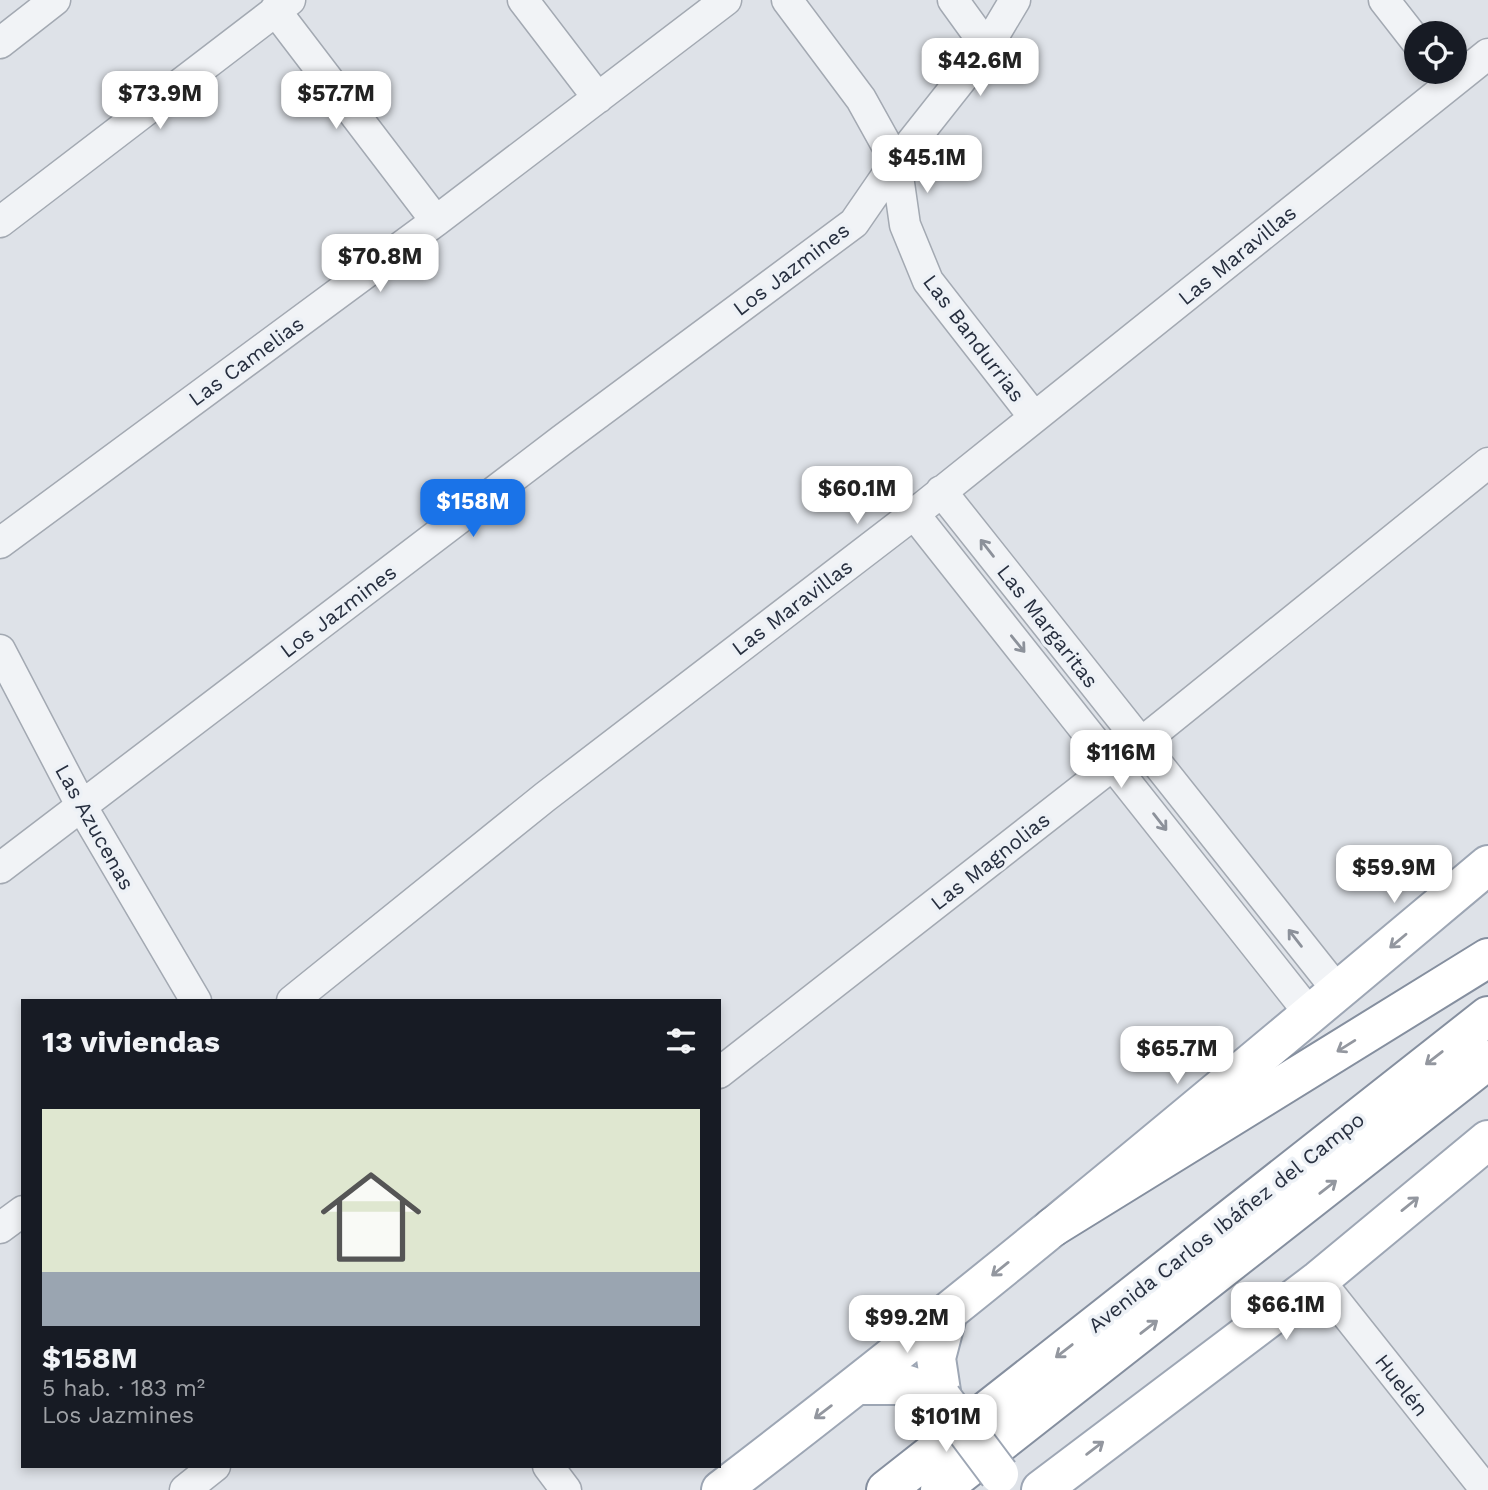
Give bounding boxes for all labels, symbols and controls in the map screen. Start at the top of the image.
map controls [1404,21,1467,84]
button: locate [1404,21,1467,84]
pin: $42.6M [923,38,1037,98]
text: $42.6M [938,47,1022,74]
pin: $73.9M [103,72,217,131]
pin: $57.7M [279,72,393,131]
text: $73.9M [118,80,202,107]
text: $57.7M [297,80,375,107]
pin: $45.1M [870,136,984,195]
text: $45.1M [888,144,966,171]
street label: Las Maravillas [1173,200,1301,310]
street label: Los Jazmines [728,217,854,321]
pin: $70.8M [323,234,437,294]
text: $70.8M [338,243,422,270]
street label: Las Bandurrias [918,269,1030,407]
street label: Las Camelias [184,311,308,411]
pin: $60.1M [800,466,914,526]
text: $60.1M [818,475,896,502]
pin: $158M [424,480,522,539]
text: $158M [436,488,510,515]
one-way arrow [979,540,994,558]
street label: Las Maravillas [727,554,857,660]
street label: Los Jazmines [275,559,401,663]
street label: Las Margaritas [992,559,1104,693]
one-way arrow [1011,634,1026,652]
pin: $116M [1072,730,1170,790]
text: $116M [1086,739,1156,766]
street label: Las Azucenas [50,760,140,894]
street label: Las Magnolias [926,807,1054,915]
one-way arrow [1152,812,1167,831]
pin: $59.9M [1337,846,1451,905]
text: $59.9M [1352,854,1436,881]
one-way arrow [1288,929,1303,947]
one-way arrow [1390,933,1408,949]
icon: filters [662,1022,700,1060]
text: 13 viviendas [42,1024,220,1059]
pin: $65.7M [1120,1026,1234,1086]
text: $65.7M [1136,1035,1218,1062]
one-way arrow [1337,1039,1357,1053]
one-way arrow [1426,1050,1444,1066]
street label: Avenida Carlos Ibáñez del Campo [1083,1106,1369,1338]
icon: home [308,1154,434,1280]
one-way arrow [1318,1179,1336,1195]
one-way arrow [1401,1196,1419,1212]
one-way arrow [992,1262,1010,1277]
pin: $66.1M [1229,1282,1343,1342]
text: $66.1M [1247,1291,1325,1318]
pin: $99.2M [850,1296,964,1355]
text: $99.2M [865,1304,949,1331]
one-way arrow [1139,1320,1157,1335]
text: $158M [42,1340,138,1375]
one-way arrow [1055,1343,1073,1358]
street label: Huelén [1370,1349,1434,1421]
text: 5 hab. · 183 m² [42,1375,205,1402]
pin: $101M [897,1394,995,1454]
text: Los Jazmines [42,1402,194,1429]
text: $101M [911,1403,981,1430]
one-way arrow [815,1405,833,1420]
one-way arrow [1085,1441,1104,1456]

